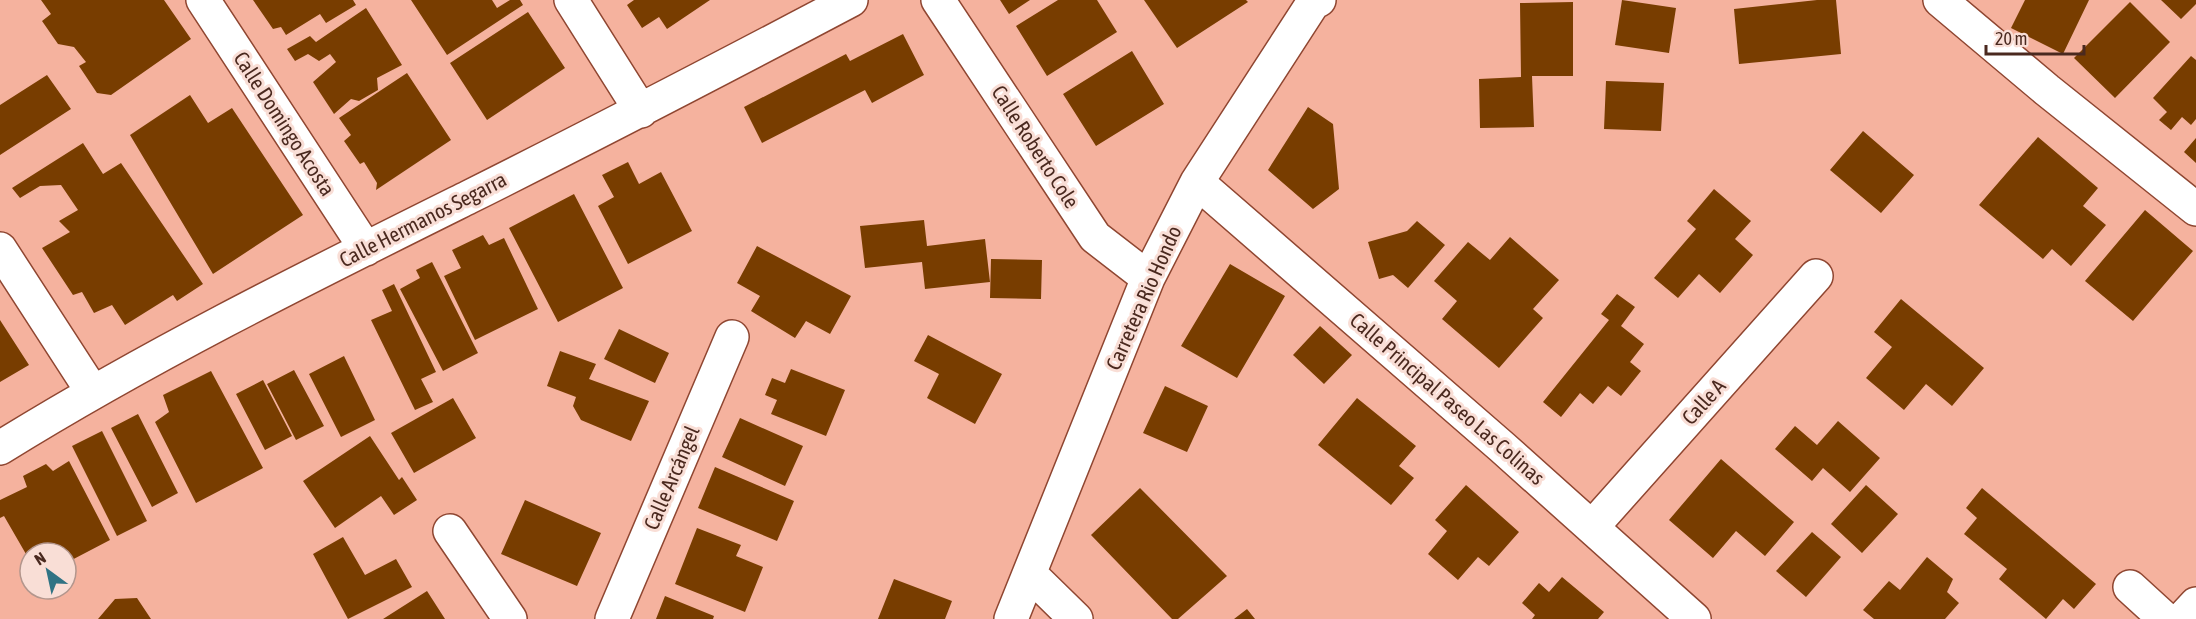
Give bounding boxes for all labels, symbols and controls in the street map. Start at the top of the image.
scale bar [1986,18,2084,56]
text: 20 m [1995,28,2027,49]
street label: Calle Domingo Acosta [229,47,340,200]
street label: Calle Roberto Cole [987,81,1084,212]
street label: Calle Hermanos Segarra [335,167,510,272]
street label: Carretera Rio Hondo [1101,222,1186,373]
street label: Calle Principal Paseo Las Colinas [1346,307,1550,489]
street label: Calle A [1677,373,1730,429]
street label: Calle Arcángel [638,422,704,533]
north arrow [18,541,78,601]
text: N [31,548,49,569]

